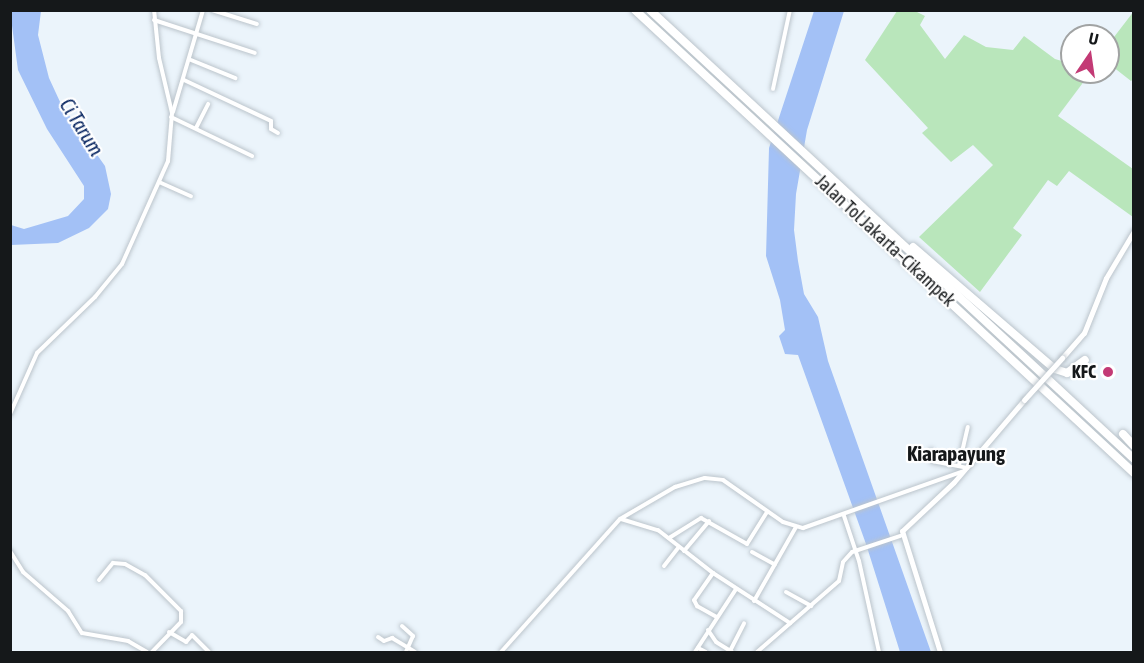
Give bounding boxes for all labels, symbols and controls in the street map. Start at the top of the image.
north arrow [1060,24,1120,84]
text: U [1087,29,1100,48]
water label: Ci Tarum [55,94,109,160]
street label: Jalan Tol Jakarta–Cikampek [811,171,959,311]
place label: KFC [1072,361,1096,383]
marker: KFC [1101,365,1115,379]
district label: Kiarapayung [907,440,1005,466]

